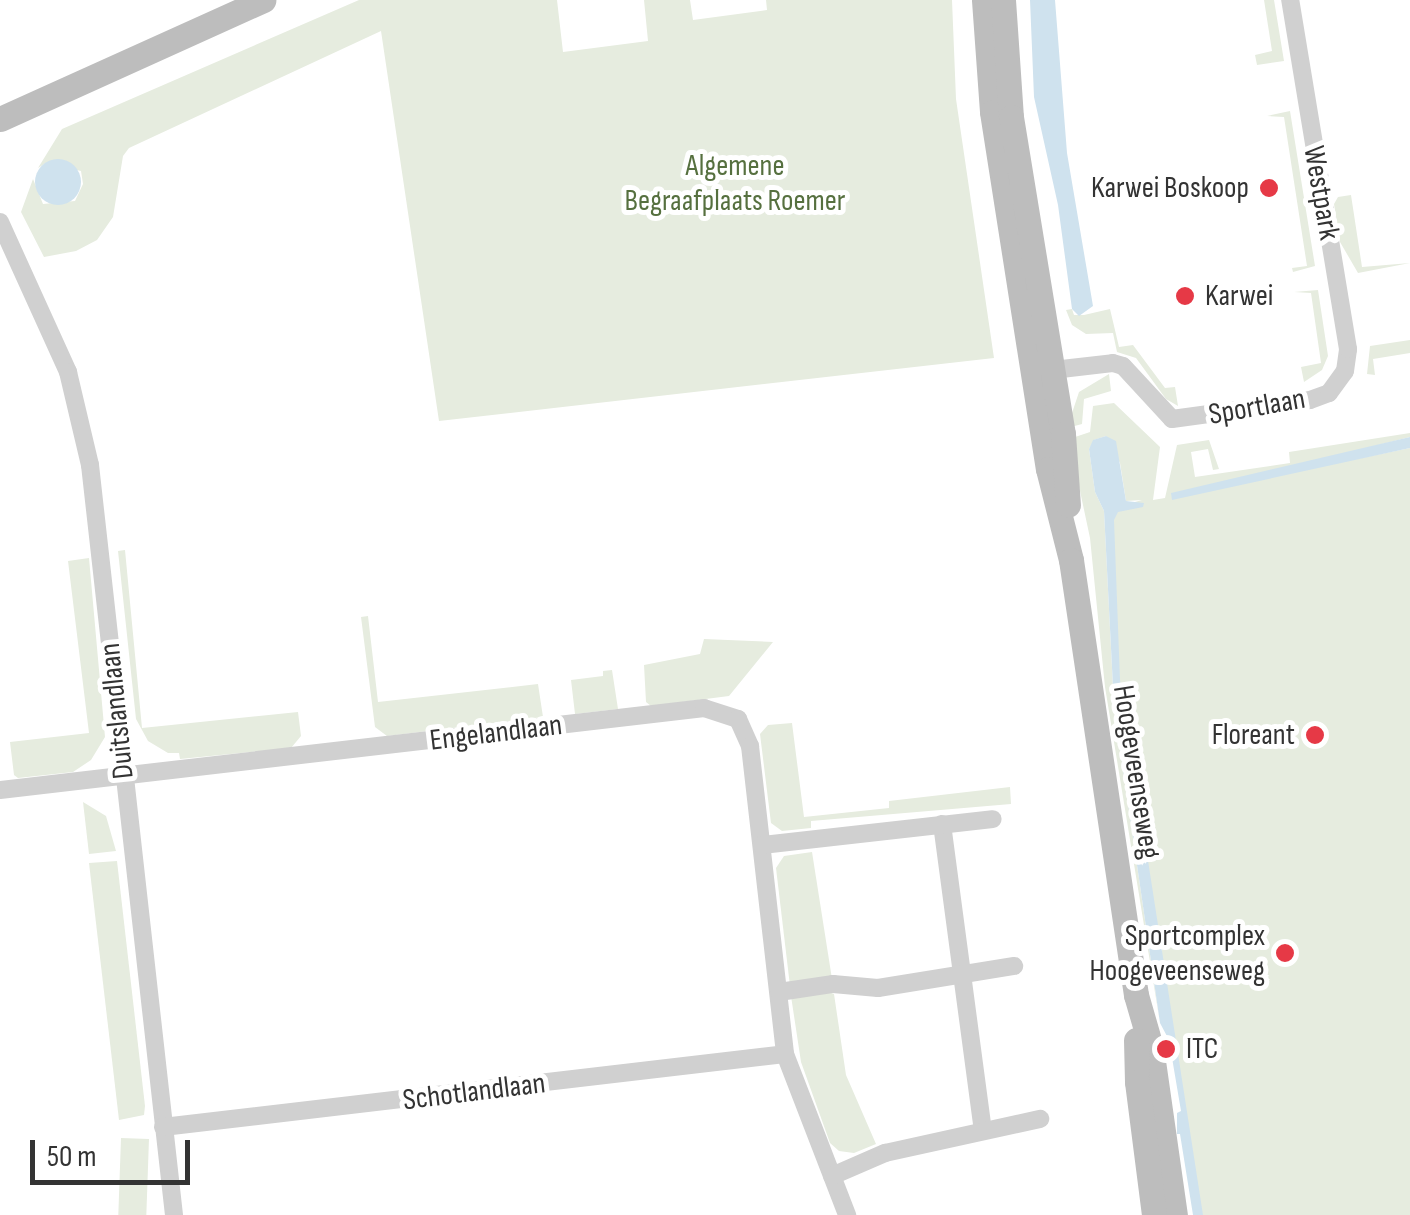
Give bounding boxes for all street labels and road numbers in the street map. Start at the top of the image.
street label: Westpark [1295,143,1347,243]
street label: Sportlaan [1206,381,1308,433]
street label: Duitslandlaan [92,641,142,781]
street label: Hoogeveenseweg [1104,682,1168,862]
street label: Engelandlaan [428,707,564,759]
street label: Schotlandlaan [401,1065,547,1119]

